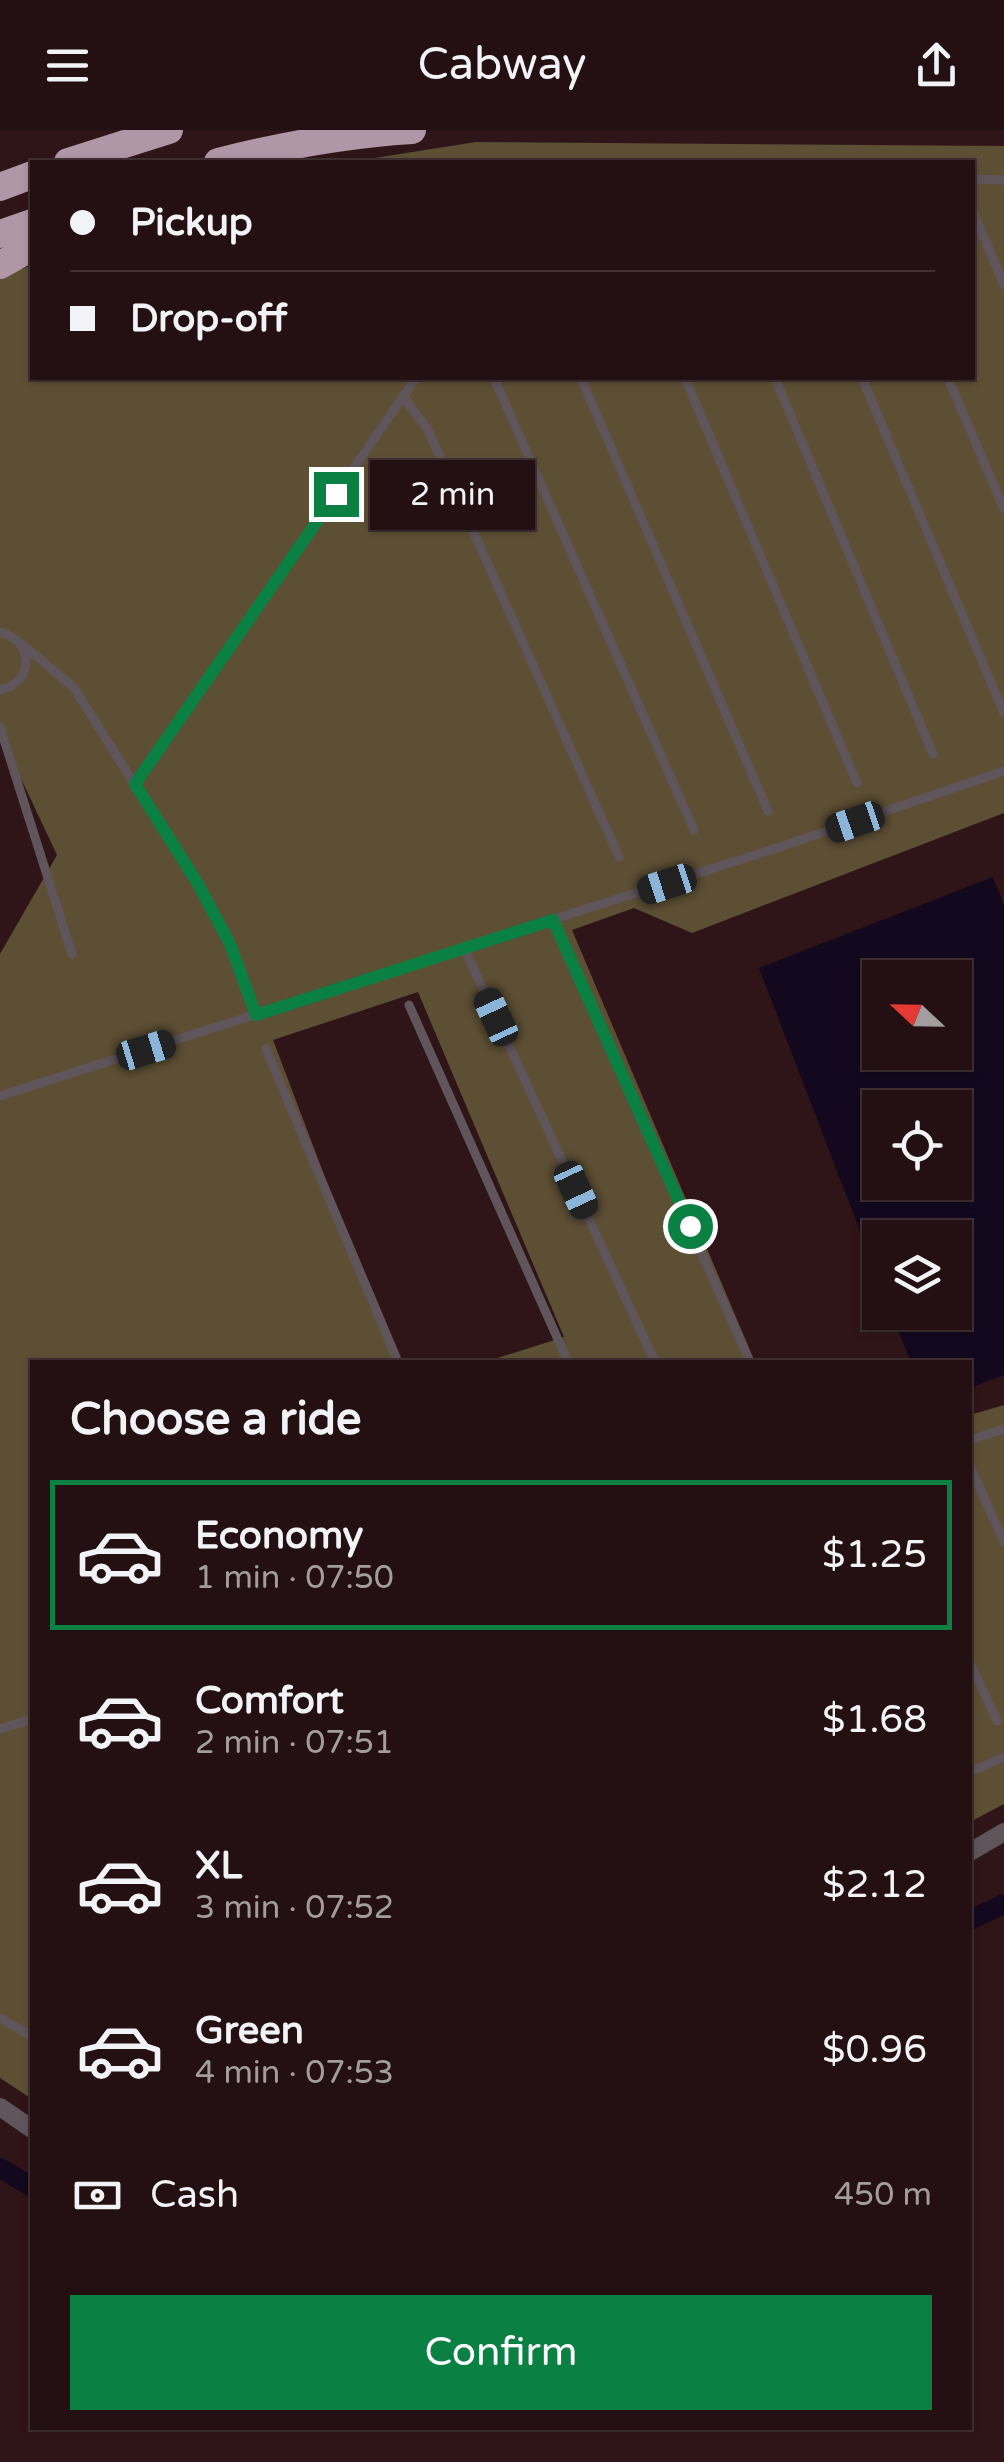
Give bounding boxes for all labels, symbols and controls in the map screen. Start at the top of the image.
icon: menu [40,38,95,93]
text: Cabway [417,38,587,92]
icon: share [909,38,964,93]
text: Pickup [130,200,253,246]
text: Drop-off [130,296,287,342]
callout: 2 min [371,459,536,529]
route end [314,472,359,517]
text: 2 min [410,476,495,514]
car [822,798,888,846]
car [634,860,700,908]
north arrow [862,960,972,1070]
map controls [862,960,972,1330]
car [470,983,522,1051]
car [113,1027,179,1073]
button: locate [862,1090,972,1200]
car [550,1156,602,1224]
route start [668,1204,713,1249]
button: layers [862,1220,972,1330]
text: Choose a ride [70,1393,361,1447]
icon: car [75,1510,165,1600]
text: Economy [195,1513,363,1559]
text: $1.25 [822,1532,927,1578]
text: 1 min · 07:50 [195,1559,394,1597]
icon: car [75,1675,165,1765]
text: Comfort [195,1678,344,1724]
text: $1.68 [822,1697,927,1743]
text: 2 min · 07:51 [195,1724,394,1762]
icon: car [75,1840,165,1930]
text: XL [195,1843,242,1889]
text: $2.12 [822,1862,927,1908]
text: 3 min · 07:52 [195,1889,394,1927]
icon: car [75,2005,165,2095]
text: Green [195,2008,304,2054]
text: $0.96 [822,2027,927,2073]
text: 4 min · 07:53 [195,2054,394,2092]
icon: cash [70,2168,125,2223]
text: Cash [150,2172,239,2218]
text: 450 m [834,2176,932,2214]
button: Confirm [70,2295,932,2410]

